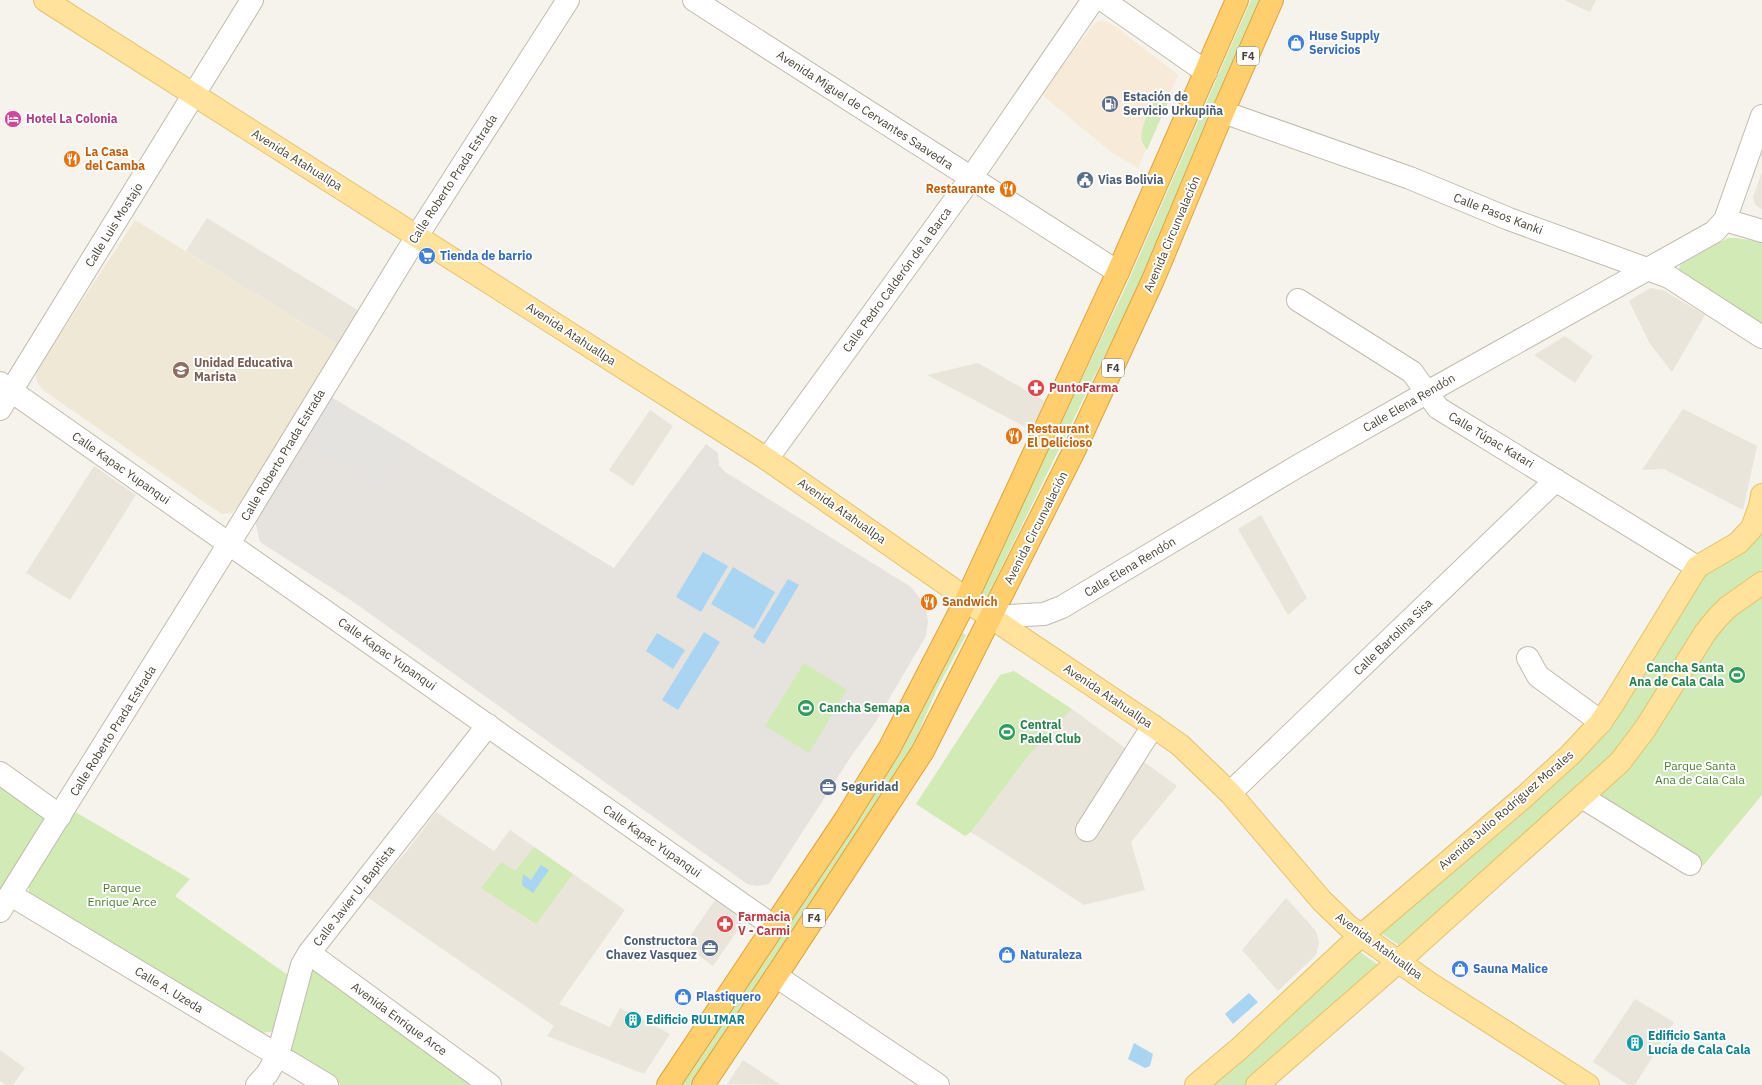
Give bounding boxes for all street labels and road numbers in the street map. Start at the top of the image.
street label: Avenida Miguel de Cervantes Saavedra [774,47,957,173]
road number: F4 [1237,47,1259,65]
street label: Calle Roberto Prada Estrada [405,111,500,246]
street label: Avenida Atahuallpa [249,126,346,194]
street label: Avenida Circunvalación [1140,173,1203,294]
street label: Calle Luis Mostajo [82,180,146,270]
street label: Calle Pasos Kanki [1451,190,1545,237]
street label: Calle Pedro Calderón de la Barca [839,204,955,355]
street label: Avenida Atahuallpa [524,299,619,369]
road number: F4 [1102,359,1124,377]
street label: Calle Elena Rendón [1360,370,1458,435]
street label: Calle Roberto Prada Estrada [237,386,328,523]
street label: Calle Túpac Katari [1446,408,1537,471]
street label: Calle Kapac Yupanqui [69,428,173,507]
street label: Avenida Circunvalación [1001,469,1071,587]
street label: Avenida Atahuallpa [795,475,890,547]
street label: Calle Elena Rendón [1081,533,1178,600]
street label: Calle Bartolina Sisa [1350,595,1436,678]
street label: Calle Kapac Yupanqui [335,614,439,693]
street label: Avenida Atahuallpa [1061,660,1156,731]
street label: Calle Roberto Prada Estrada [66,662,159,799]
street label: Avenida Julio Rodríguez Morales [1435,747,1576,872]
street label: Calle Kapac Yupanqui [600,801,704,880]
street label: Calle Javier U. Baptista [310,842,398,949]
road number: F4 [803,909,825,927]
street label: Avenida Atahuallpa [1333,909,1426,983]
street label: Calle A. Uzeda [132,963,207,1016]
street label: Avenida Enrique Arce [348,979,450,1059]

